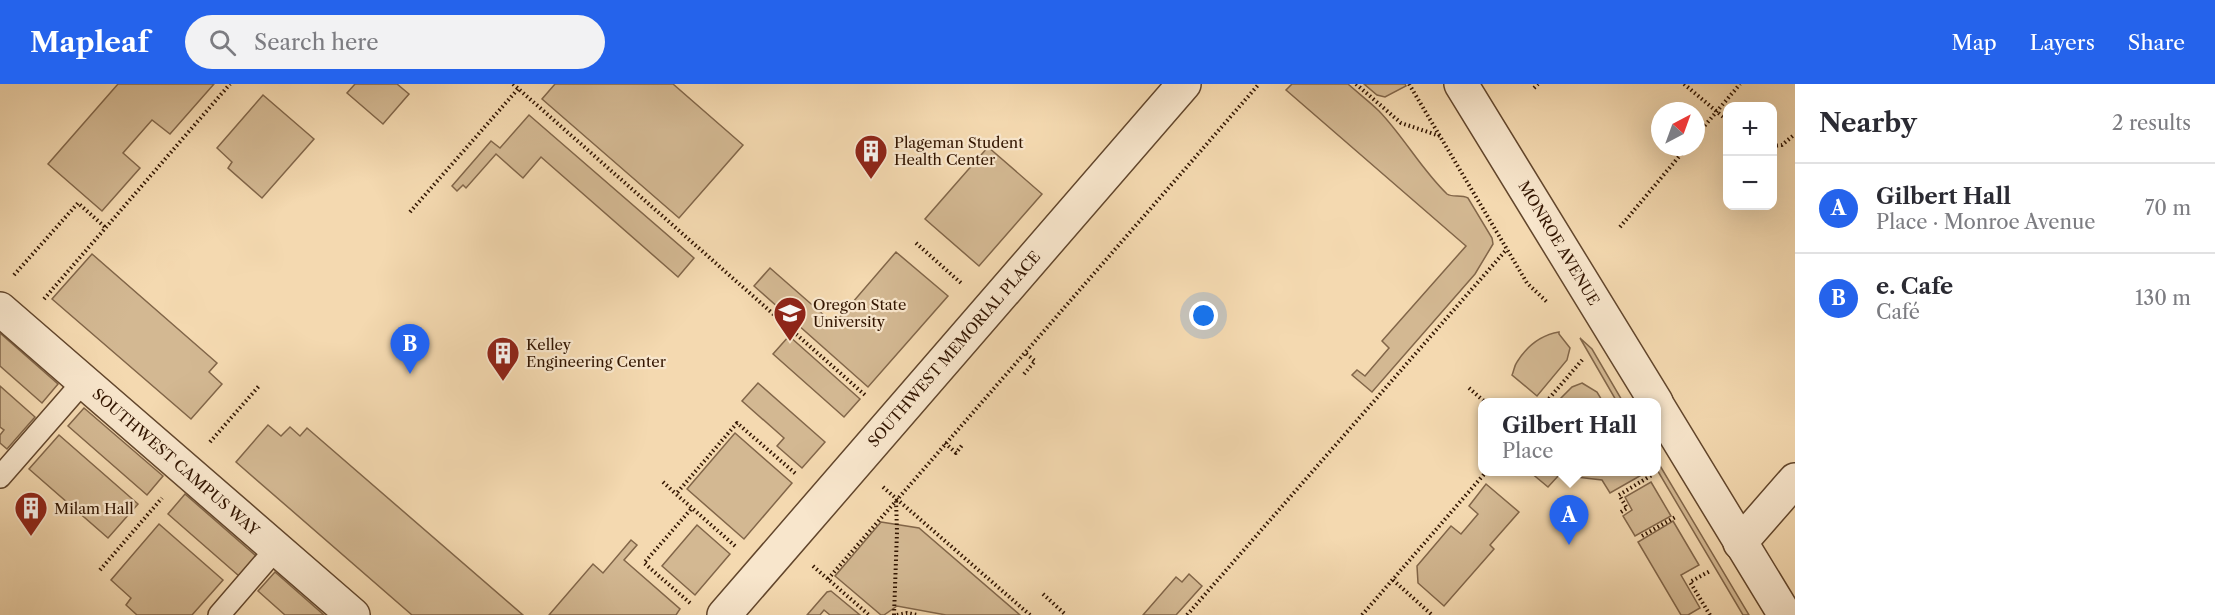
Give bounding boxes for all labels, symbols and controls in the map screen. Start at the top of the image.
search box [185,15,605,69]
text: Mapleaf [30,25,149,59]
icon: search [206,26,239,59]
text: Search here [254,29,379,56]
text: Map [1952,30,1997,55]
text: Layers [2030,30,2095,55]
text: Share [2128,30,2185,55]
north arrow [1651,102,1705,156]
map controls [1723,102,1777,210]
button: + [1723,102,1777,156]
text: Nearby [1819,107,1917,139]
text: 2 results [2112,111,2191,135]
building icon: Plageman Student Health Center [853,133,889,180]
place label: Plageman Student Health Center [894,133,1024,169]
button: − [1723,156,1777,210]
street label: MONROE AVENUE [1514,177,1604,309]
text: Gilbert Hall [1876,183,2011,210]
text: A [1831,196,1846,220]
text: 70 m [2145,196,2191,220]
text: Place · Monroe Avenue [1876,210,2095,234]
street label: SOUTHWEST MEMORIAL PLACE [864,247,1044,451]
text: e. Cafe [1876,273,1953,300]
text: B [1831,286,1846,310]
text: 130 m [2135,286,2191,310]
school or university icon: Oregon State University [772,295,808,342]
place label: Oregon State University [813,295,906,331]
text: Café [1876,300,1920,324]
your location [1189,301,1218,330]
pin: B [390,324,430,374]
building icon: Kelley Engineering Center [485,335,521,382]
place label: Kelley Engineering Center [526,335,667,371]
street label: SOUTHWEST CAMPUS WAY [89,384,264,540]
popup [1478,398,1661,476]
text: Gilbert Hall [1502,412,1637,439]
text: Place [1502,439,1553,463]
building icon: Milam Hall [13,490,49,537]
pin: A [1550,496,1588,545]
place label: Milam Hall [54,499,134,518]

